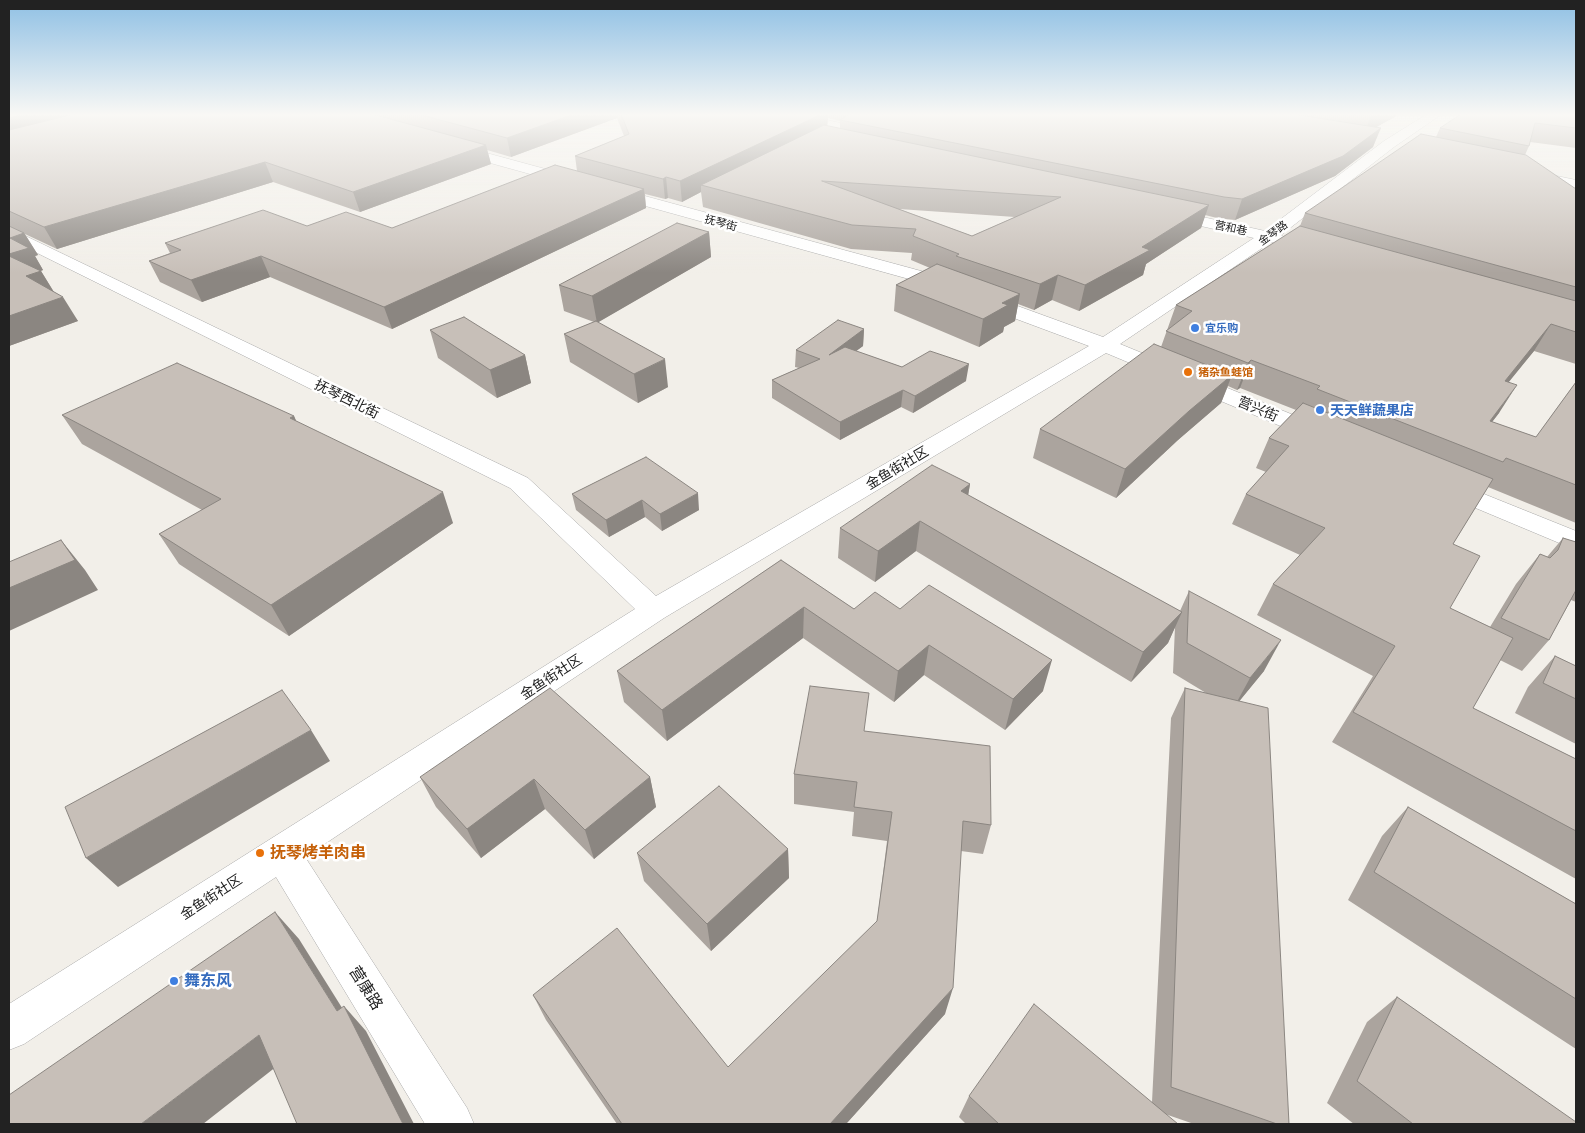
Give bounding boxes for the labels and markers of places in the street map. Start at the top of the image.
place label: 宜乐购 [1205,321,1238,335]
marker: 宜乐购 [1189,322,1201,334]
place label: 猪杂鱼蛙馆 [1198,365,1253,379]
marker: 猪杂鱼蛙馆 [1182,366,1194,378]
place label: 天天鲜蔬果店 [1330,402,1414,418]
marker: 天天鲜蔬果店 [1314,404,1326,416]
place label: 抚琴烤羊肉串 [270,843,366,863]
marker: 抚琴烤羊肉串 [254,847,266,859]
place label: 舞东风 [184,971,232,991]
marker: 舞东风 [168,975,180,987]

